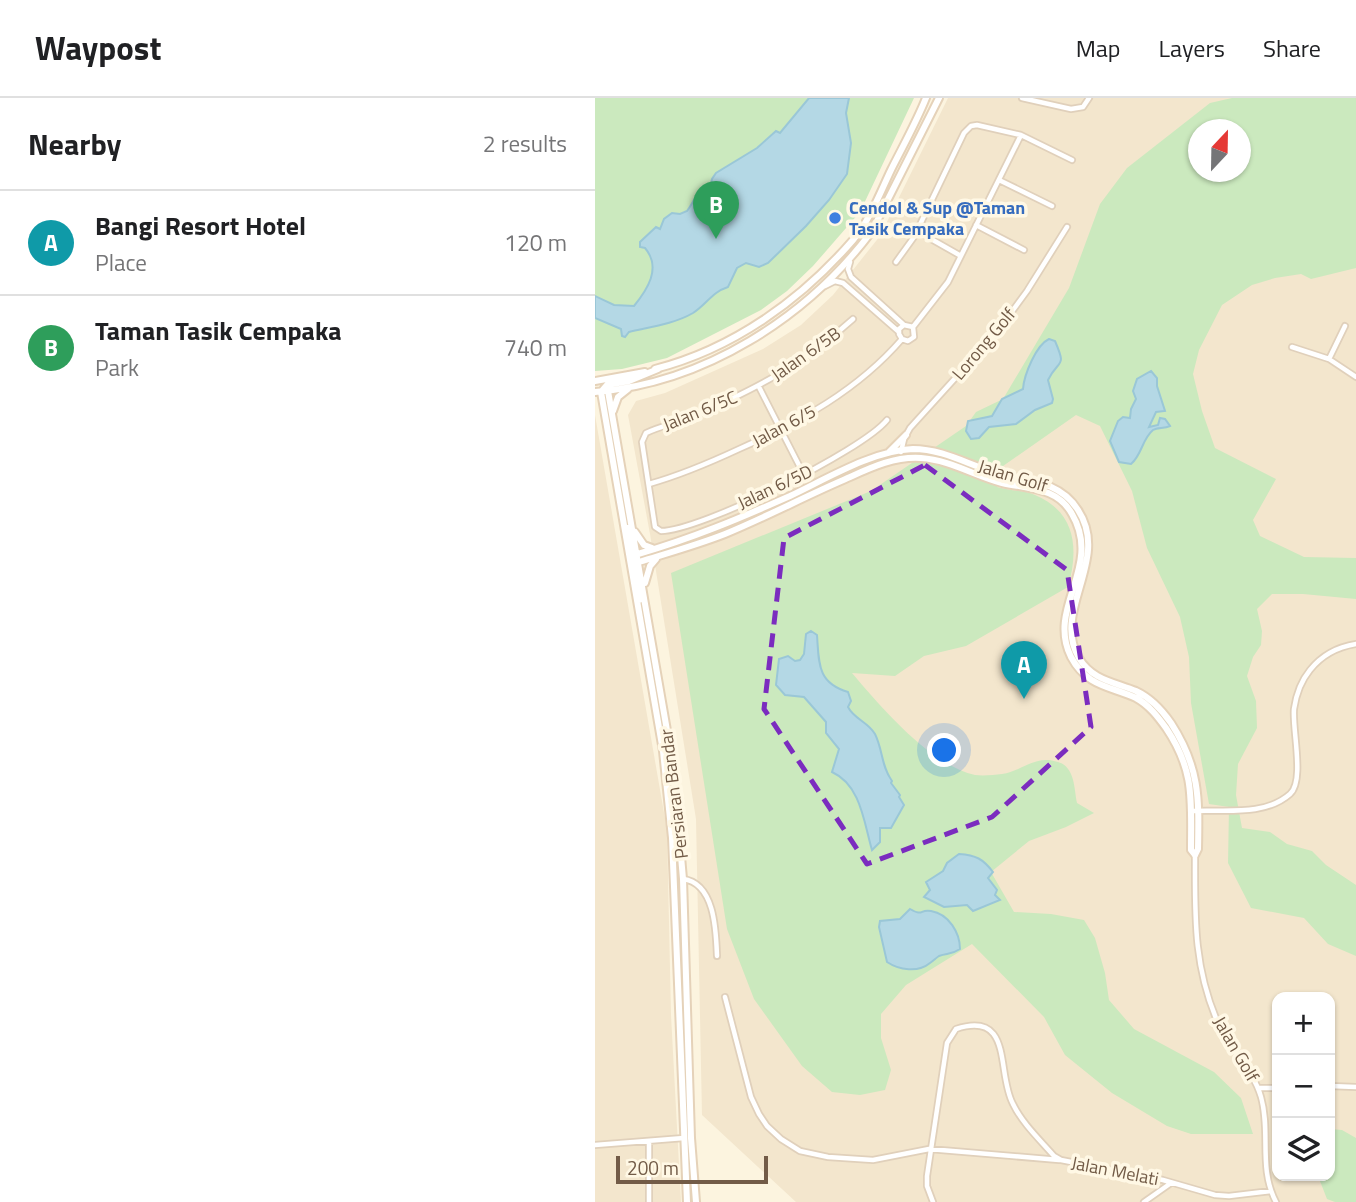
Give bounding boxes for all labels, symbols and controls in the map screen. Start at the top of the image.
text: Waypost [35,23,161,73]
text: Map [1076,30,1121,66]
text: Layers [1159,30,1225,66]
text: Share [1263,30,1321,66]
north arrow [1188,119,1251,182]
text: Nearby [28,121,121,167]
text: 2 results [483,126,567,161]
pin: B [693,181,739,239]
place label: Cendol & Sup @Taman Tasik Cempaka [849,194,1025,242]
text: Bangi Resort Hotel [95,206,306,245]
marker: Cendol & Sup @Taman Tasik Cempaka [827,210,843,226]
text: A [44,225,58,260]
text: 120 m [504,225,567,260]
text: Place [95,245,147,280]
street label: Lorong Golf [945,302,1022,386]
text: Taman Tasik Cempaka [95,311,342,350]
street label: Jalan 6/5B [765,320,846,388]
text: B [44,330,58,365]
text: 740 m [504,330,567,365]
text: Park [95,350,139,385]
street label: Jalan 6/5C [658,383,741,438]
street label: Jalan 6/5 [747,398,820,454]
street label: Jalan Golf [975,452,1051,499]
street label: Jalan 6/5D [733,457,817,516]
pin: A [1001,641,1047,699]
street label: Persiaran Bandar [652,728,695,861]
your location [927,733,961,767]
map controls [1272,992,1335,1181]
button: + [1272,992,1335,1055]
street label: Jalan Golf [1207,1011,1266,1087]
button: − [1272,1055,1335,1118]
button: layers [1272,1118,1335,1181]
street label: Jalan Melati [1069,1149,1161,1192]
scale bar [616,1153,768,1185]
text: 200 m [627,1153,679,1182]

